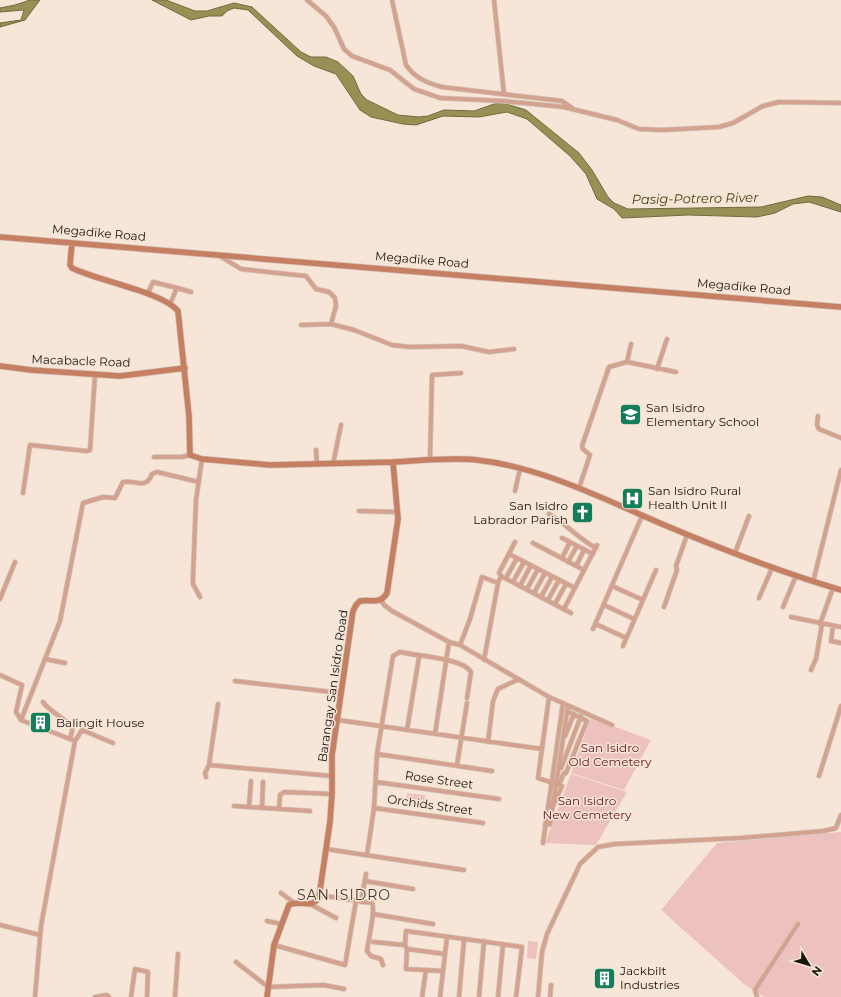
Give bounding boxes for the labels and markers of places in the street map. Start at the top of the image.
place label: San Isidro Elementary School [646,400,759,429]
school or university icon: San Isidro Elementary School [617,402,643,428]
place label: San Isidro Rural Health Unit II [648,483,741,512]
hospital icon: San Isidro Rural Health Unit II [619,485,645,511]
place label: San Isidro Labrador Parish [473,498,568,527]
church icon: San Isidro Labrador Parish [570,500,596,526]
building icon: Balingit House [28,710,54,736]
place label: Balingit House [56,715,145,730]
place label: Jackbilt Industries [619,963,680,992]
building icon: Jackbilt Industries [591,965,617,991]

